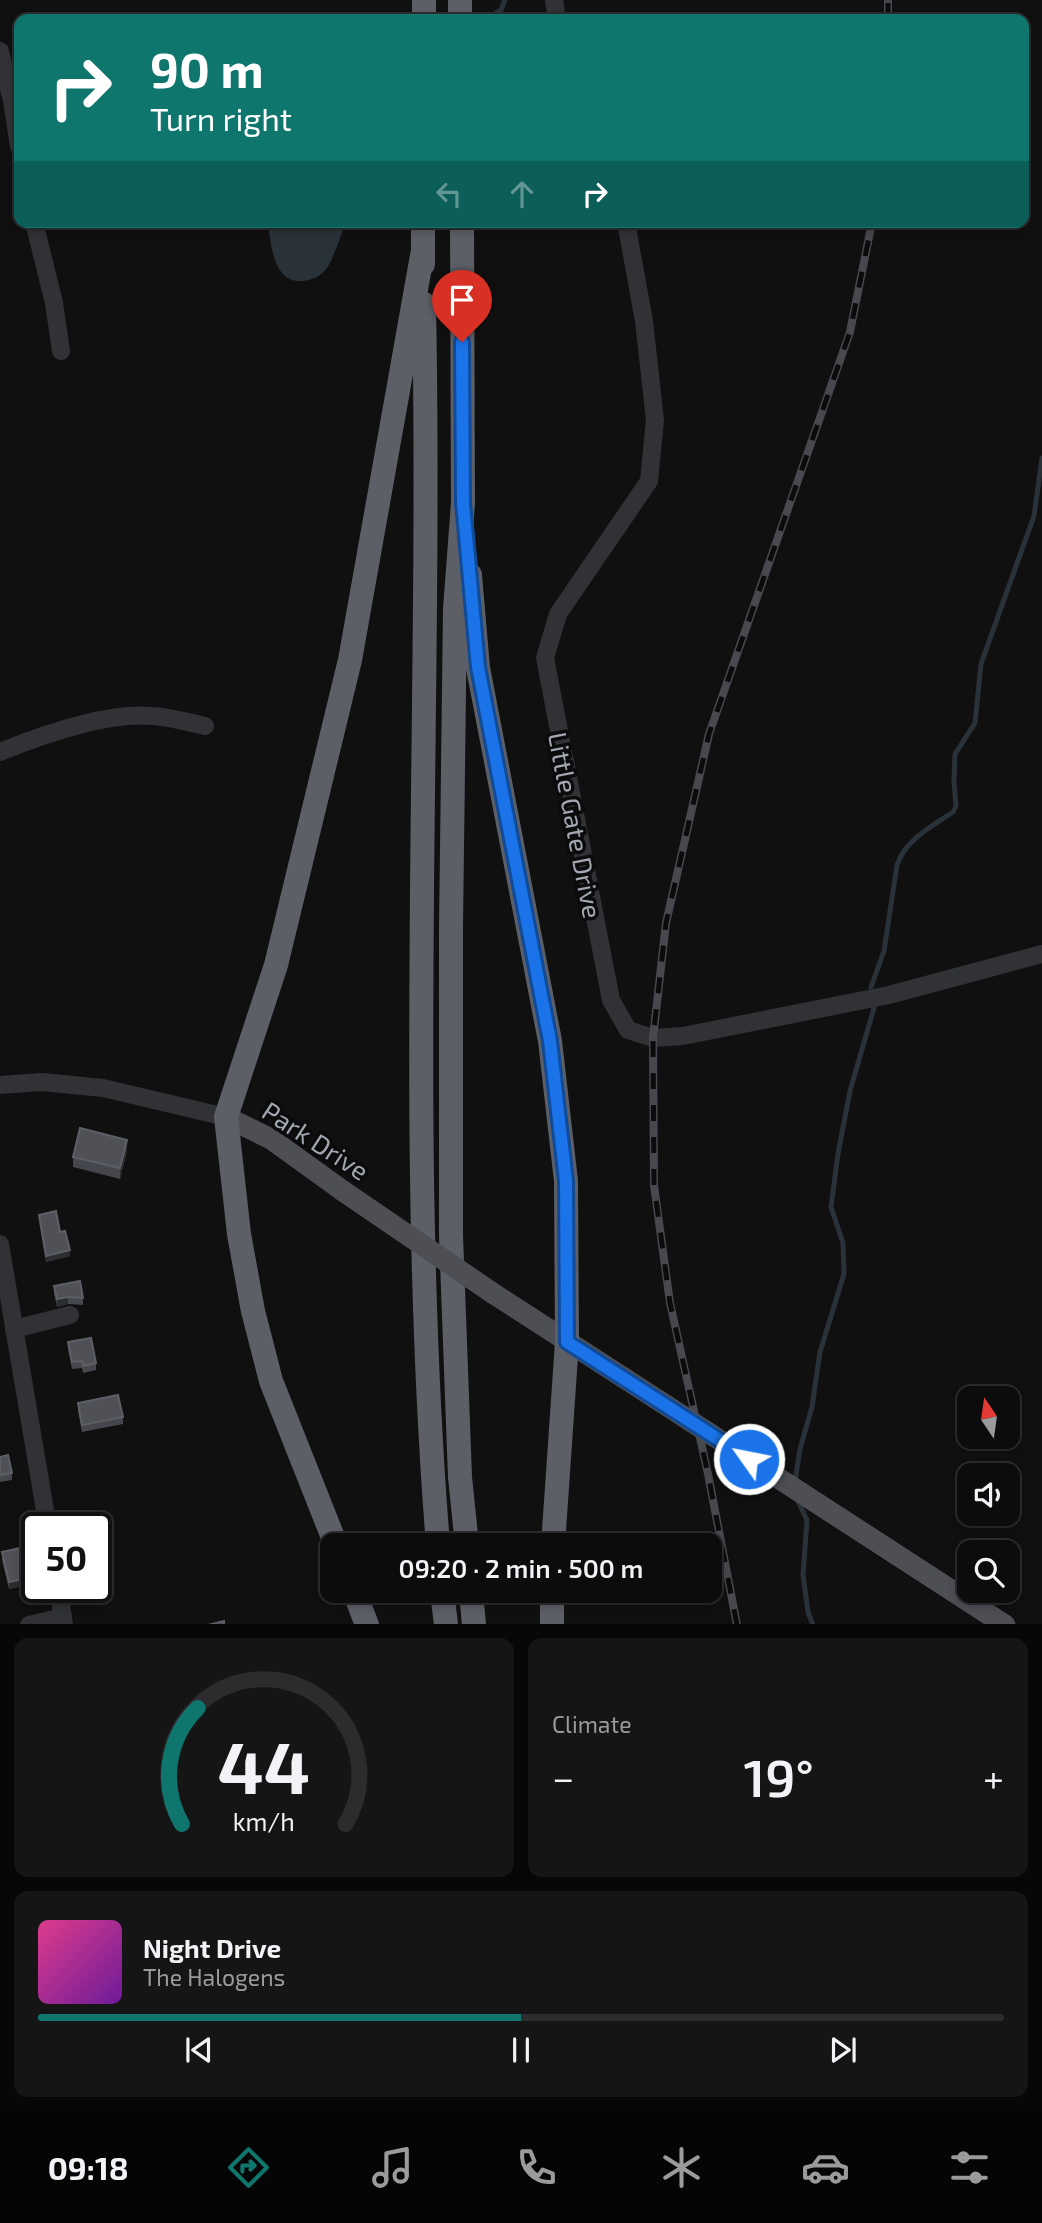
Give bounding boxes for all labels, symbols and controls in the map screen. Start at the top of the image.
text: 90 m [150,39,264,98]
icon: right [35,42,126,133]
text: Turn right [150,99,292,137]
icon: left [430,175,468,213]
icon: ahead [503,175,541,213]
icon: right [576,175,614,213]
pin [432,270,492,342]
icon: arrive [443,281,481,319]
street label: Little Gate Drive [543,729,609,921]
street label: Park Drive [257,1094,375,1186]
north arrow [957,1386,1020,1449]
map controls [957,1386,1020,1603]
position arrow [712,1422,786,1496]
button: sound [957,1463,1020,1526]
speed limit sign: 50 [21,1512,112,1603]
button: search [957,1540,1020,1603]
text: 09:20 · 2 min · 500 m [399,1552,643,1583]
text: Climate [552,1710,632,1738]
text: 44 [218,1721,310,1809]
text: 19° [743,1745,814,1807]
text: − [552,1754,574,1800]
text: + [983,1754,1004,1800]
text: km/h [233,1805,295,1835]
text: Night Drive [143,1932,281,1963]
text: The Halogens [143,1963,285,1991]
icon: previous [180,2031,218,2069]
icon: pause [502,2031,540,2069]
icon: next [824,2031,862,2069]
icon: directions [224,2143,273,2192]
icon: music [368,2143,417,2192]
icon: phone [512,2143,561,2192]
icon: climate [657,2143,706,2192]
icon: car [801,2143,850,2192]
icon: filters [945,2143,994,2192]
text: 09:18 [48,2148,129,2186]

